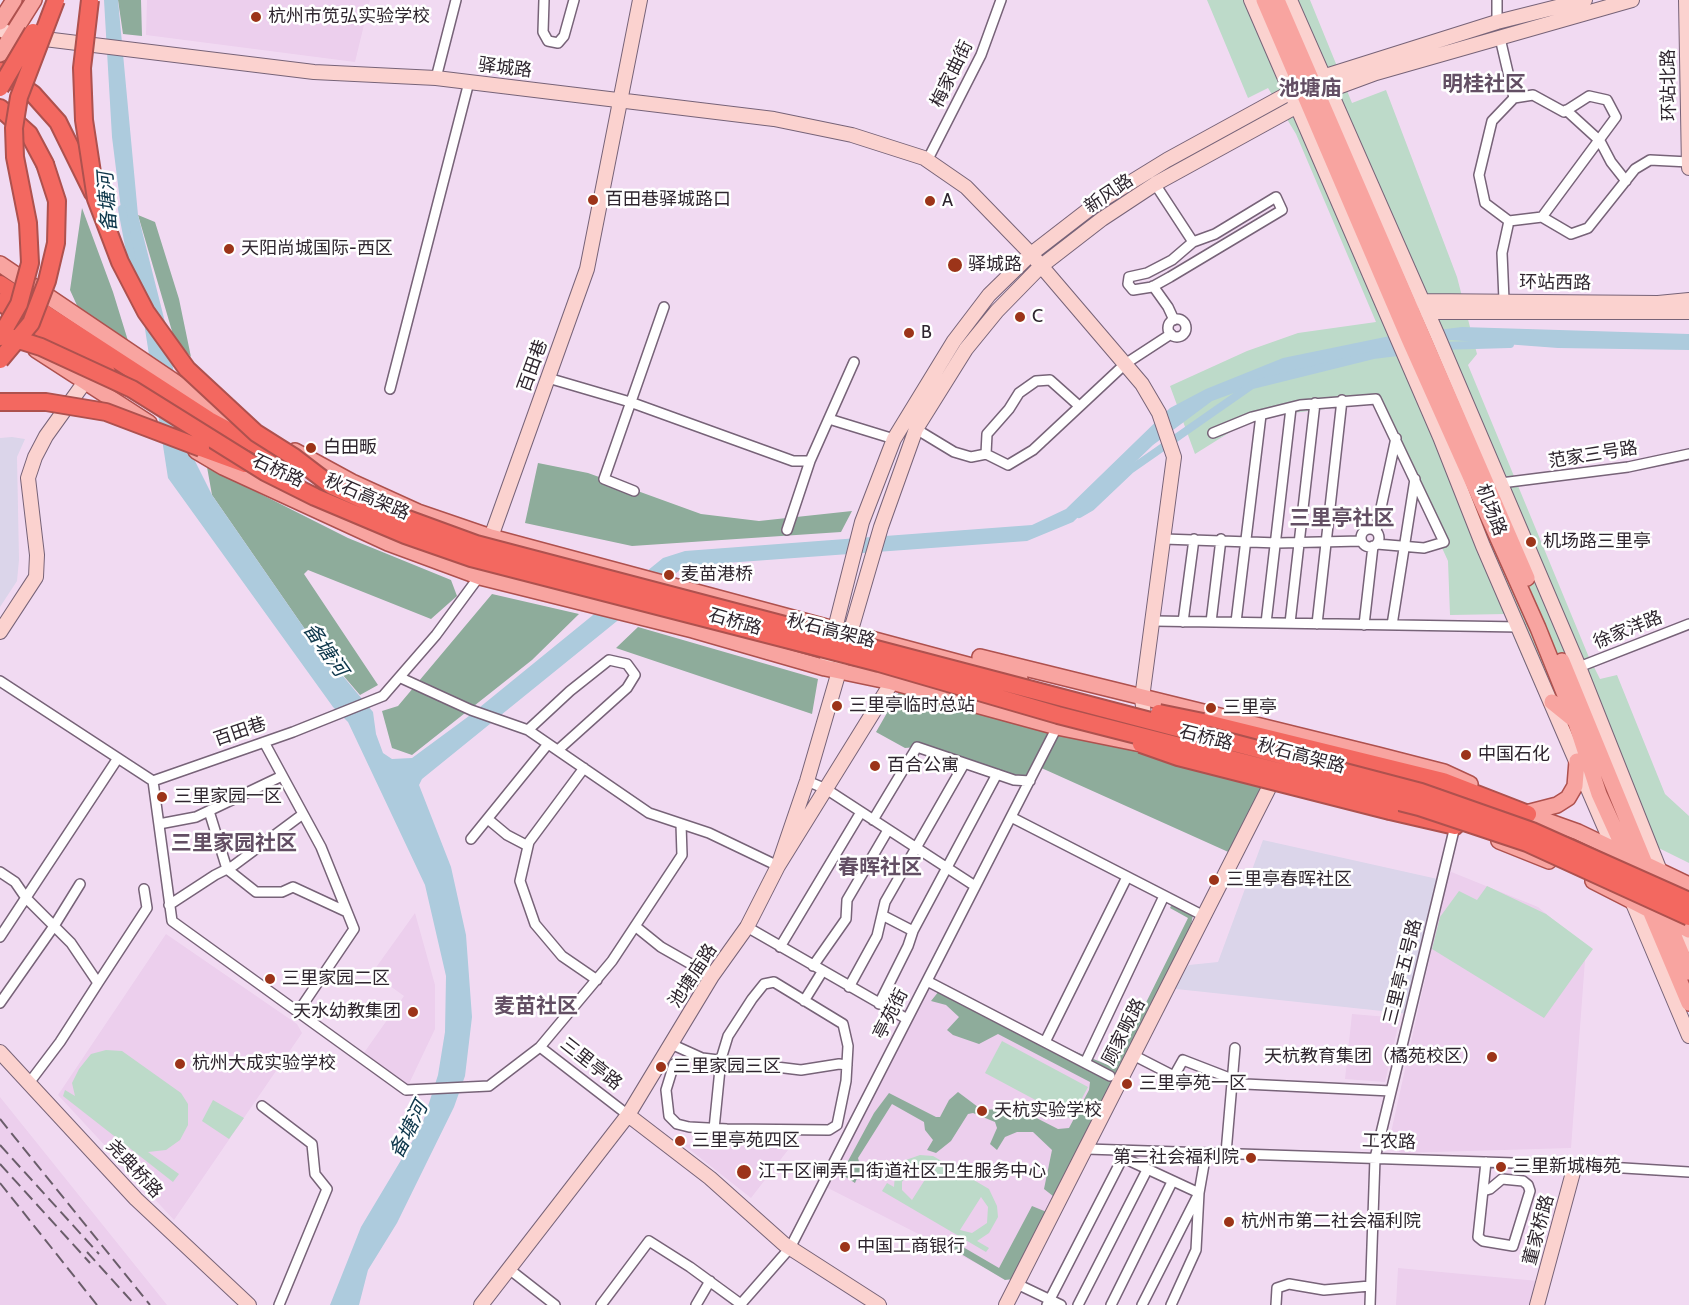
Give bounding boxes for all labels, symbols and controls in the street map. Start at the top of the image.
place label: 杭州市笕弘实验学校 [268,6,430,28]
marker: 杭州市笕弘实验学校 [249,10,263,24]
street label: 梅家曲街 [927,37,977,111]
street label: 环站北路 [1658,49,1680,121]
street label: 驿城路 [477,54,533,82]
district label: 明桂社区 [1442,72,1526,98]
district label: 池塘庙 [1279,76,1341,102]
street label: 新风路 [1081,170,1137,218]
water label: 备塘河 [94,171,122,233]
place label: 百田巷驿城路口 [605,189,731,211]
place label: A [942,190,953,212]
marker: 百田巷驿城路口 [586,193,600,207]
marker: A [923,194,937,208]
place label: 天阳尚城国际-西区 [241,238,393,260]
marker: 天阳尚城国际-西区 [222,242,236,256]
place label: 驿城路 [968,254,1022,276]
marker: 驿城路 [946,256,964,274]
street label: 环站西路 [1519,272,1591,294]
place label: C [1032,306,1043,328]
marker: C [1013,310,1027,324]
place label: B [921,322,932,344]
marker: B [902,326,916,340]
street label: 百田巷 [514,337,552,395]
place label: 白田畈 [323,437,377,459]
street label: 范家三号路 [1547,437,1639,473]
marker: 白田畈 [304,441,318,455]
street label: 石桥路 [249,450,307,492]
street label: 秋石高架路 [321,469,413,525]
street label: 机场路 [1471,481,1511,539]
district label: 三里亭社区 [1290,506,1394,532]
place label: 机场路三里亭 [1543,531,1651,553]
marker: 机场路三里亭 [1524,535,1538,549]
place label: 麦苗港桥 [681,564,753,586]
marker: 麦苗港桥 [662,568,676,582]
street label: 石桥路 [706,604,764,640]
street label: 徐家洋路 [1591,607,1665,653]
street label: 秋石高架路 [785,610,877,652]
water label: 备塘河 [298,619,352,681]
place label: 三里亭临时总站 [849,695,975,717]
place label: 三里亭 [1223,697,1277,719]
marker: 三里亭临时总站 [830,699,844,713]
marker: 三里亭 [1204,701,1218,715]
street label: 百田巷 [211,713,269,751]
street label: 石桥路 [1177,721,1235,755]
street label: 秋石高架路 [1255,734,1347,778]
place label: 中国石化 [1478,744,1550,766]
marker: 中国石化 [1459,748,1473,762]
place label: 百合公寓 [887,755,959,777]
marker: 百合公寓 [868,759,882,773]
place label: 三里家园一区 [174,786,282,808]
marker: 三里家园一区 [155,790,169,804]
district label: 三里家园社区 [171,831,297,857]
district label: 春晖社区 [838,855,922,881]
place label: 三里亭春晖社区 [1226,869,1352,891]
marker: 三里亭春晖社区 [1207,873,1221,887]
street label: 三里亭五号路 [1379,917,1427,1027]
street label: 池塘庙路 [664,940,722,1012]
place label: 三里家园二区 [282,968,390,990]
marker: 三里家园二区 [263,972,277,986]
street label: 亭苑街 [869,985,913,1043]
district label: 麦苗社区 [494,994,578,1020]
street label: 顾家畈路 [1098,995,1150,1069]
place label: 天水幼教集团 [293,1001,401,1023]
marker: 天水幼教集团 [406,1005,420,1019]
street label: 三里亭路 [556,1033,626,1095]
place label: 天杭教育集团（橘苑校区） [1264,1046,1480,1068]
marker: 天杭教育集团（橘苑校区） [1485,1050,1499,1064]
place label: 杭州大成实验学校 [192,1053,336,1075]
place label: 三里家园三区 [673,1056,781,1078]
marker: 杭州大成实验学校 [173,1057,187,1071]
marker: 三里家园三区 [654,1060,668,1074]
place label: 三里亭苑一区 [1139,1073,1247,1095]
marker: 三里亭苑一区 [1120,1077,1134,1091]
water label: 备塘河 [385,1098,433,1162]
place label: 天杭实验学校 [994,1100,1102,1122]
marker: 天杭实验学校 [975,1104,989,1118]
place label: 三里亭苑四区 [692,1130,800,1152]
street label: 工农路 [1362,1130,1416,1154]
marker: 三里亭苑四区 [673,1134,687,1148]
street label: 尧典桥路 [102,1135,166,1203]
place label: 第二社会福利院 [1113,1147,1239,1169]
marker: 第二社会福利院 [1244,1151,1258,1165]
place label: 三里新城梅苑 [1513,1156,1621,1178]
marker: 三里新城梅苑 [1494,1160,1508,1174]
place label: 江干区闸弄口街道社区卫生服务中心 [758,1161,1046,1183]
marker: 江干区闸弄口街道社区卫生服务中心 [735,1163,753,1181]
street label: 董家桥路 [1519,1192,1559,1268]
place label: 杭州市第二社会福利院 [1241,1211,1421,1233]
marker: 杭州市第二社会福利院 [1222,1215,1236,1229]
place label: 中国工商银行 [857,1236,965,1258]
marker: 中国工商银行 [838,1240,852,1254]

